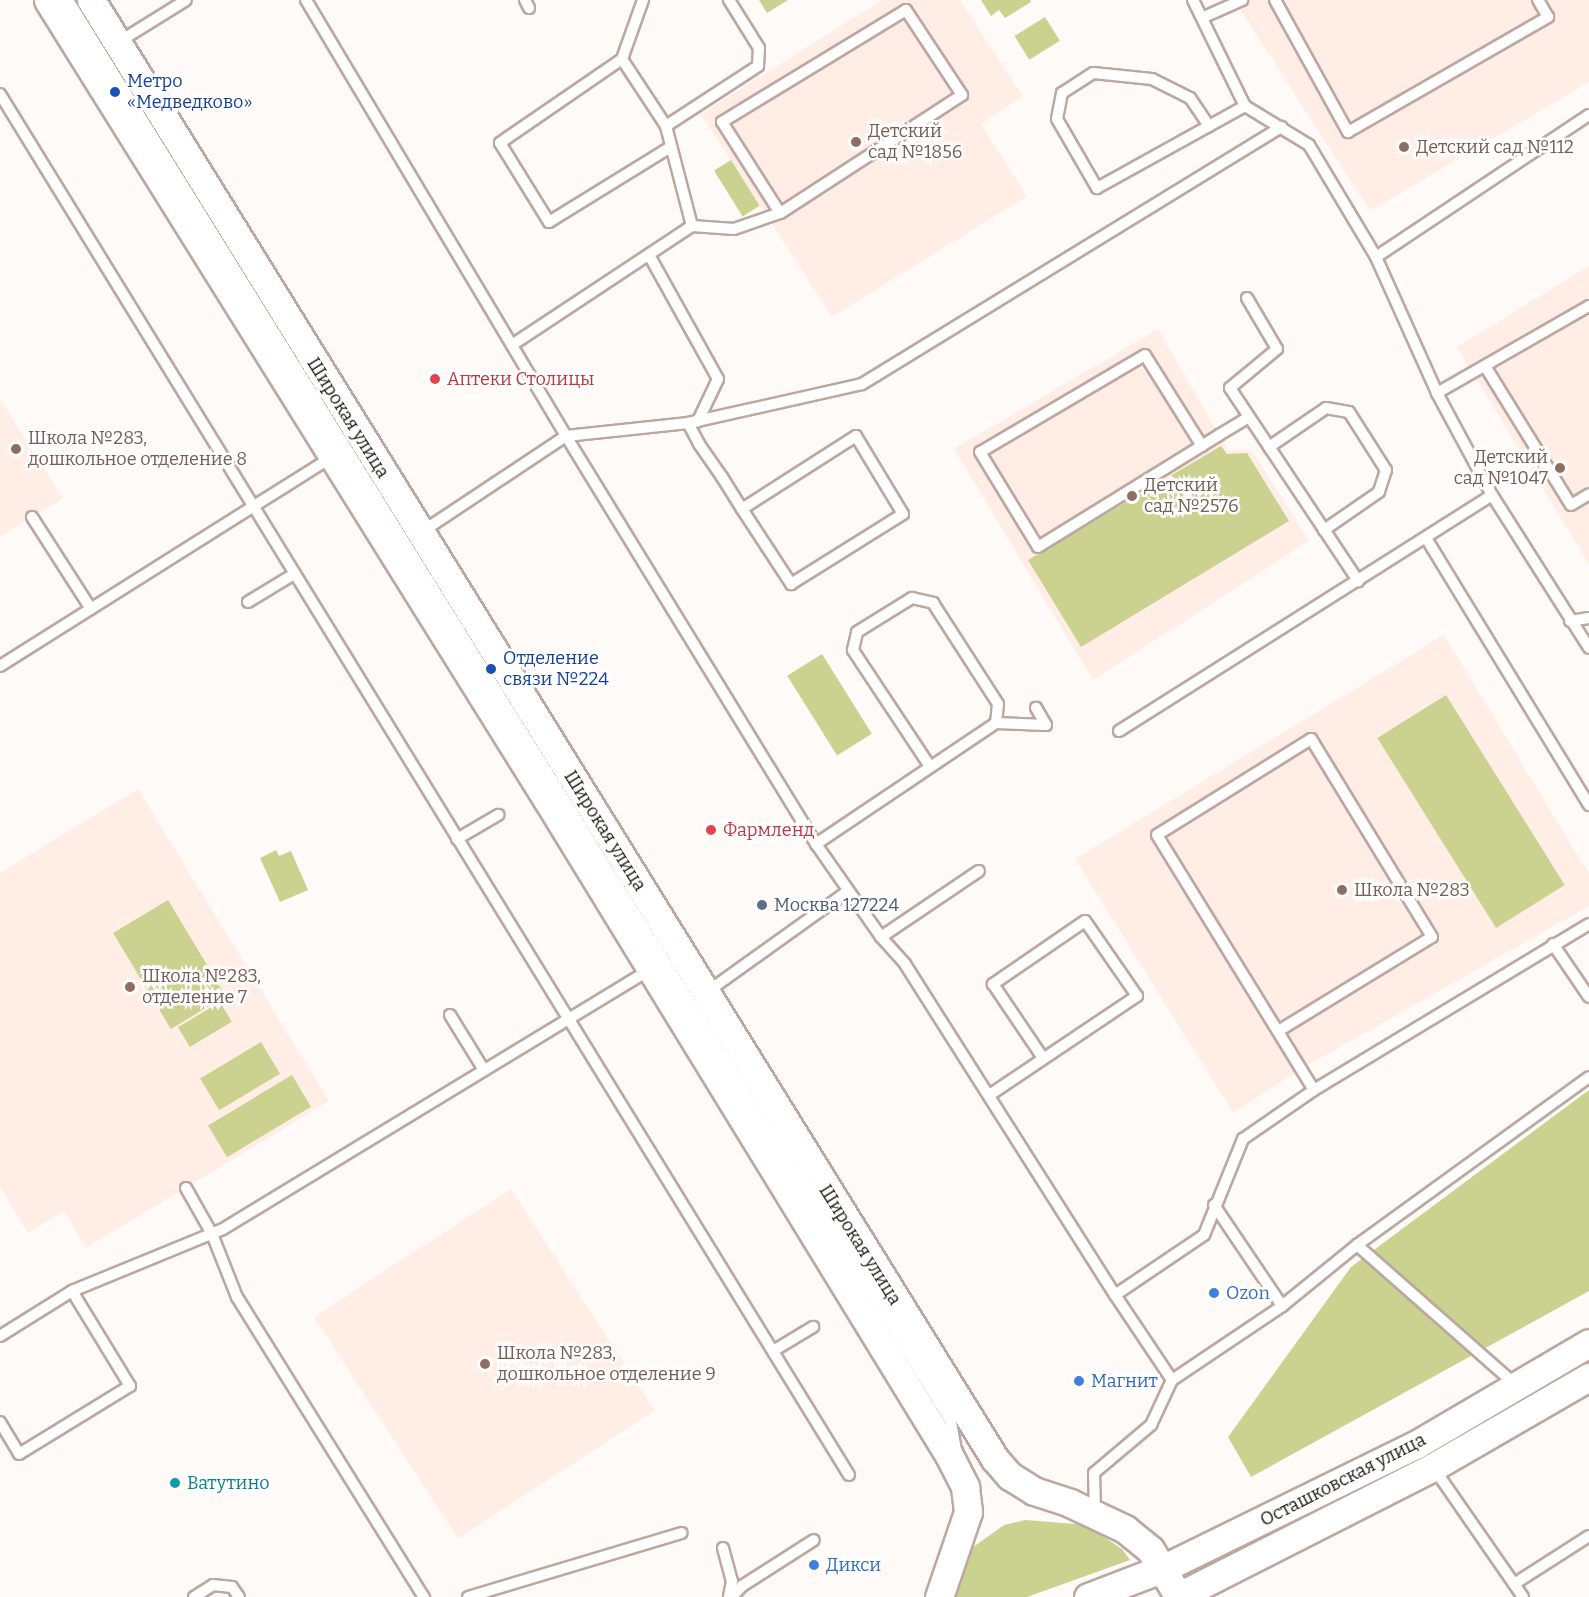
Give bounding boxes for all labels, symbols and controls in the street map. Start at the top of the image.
place label: Метро «Медведково» [127,71,252,113]
marker: Метро «Медведково» [108,85,122,99]
place label: Детский сад №1856 [868,121,962,164]
marker: Детский сад №1856 [849,135,863,149]
place label: Детский сад №112 [1416,136,1574,158]
marker: Детский сад №112 [1397,140,1411,154]
street label: Широкая улица [302,354,394,482]
place label: Аптеки Столицы [447,368,594,390]
marker: Аптеки Столицы [428,372,442,386]
place label: Школа №283, дошкольное отделение 8 [28,428,247,470]
marker: Школа №283, дошкольное отделение 8 [9,442,23,456]
place label: Детский сад №1047 [1454,447,1548,490]
marker: Детский сад №1047 [1553,461,1567,475]
place label: Детский сад №2576 [1144,475,1238,518]
marker: Детский сад №2576 [1125,489,1139,503]
place label: Отделение связи №224 [503,648,609,690]
marker: Отделение связи №224 [484,662,498,676]
street label: Широкая улица [559,767,651,895]
place label: Фармленд [723,819,814,841]
marker: Фармленд [704,823,718,837]
place label: Школа №283 [1354,879,1470,901]
marker: Школа №283 [1335,883,1349,897]
place label: Москва 127224 [774,894,899,916]
marker: Москва 127224 [755,898,769,912]
place label: Школа №283, отделение 7 [142,966,262,1008]
marker: Школа №283, отделение 7 [123,980,137,994]
street label: Широкая улица [814,1181,906,1309]
place label: Ozon [1226,1282,1270,1304]
marker: Ozon [1207,1286,1221,1300]
place label: Школа №283, дошкольное отделение 9 [497,1343,716,1386]
marker: Школа №283, дошкольное отделение 9 [478,1357,492,1371]
place label: Магнит [1091,1370,1158,1392]
marker: Магнит [1072,1374,1086,1388]
street label: Осташковская улица [1257,1429,1429,1531]
place label: Ватутино [187,1472,270,1494]
marker: Ватутино [168,1476,182,1490]
place label: Дикси [826,1554,881,1576]
marker: Дикси [807,1558,821,1572]

